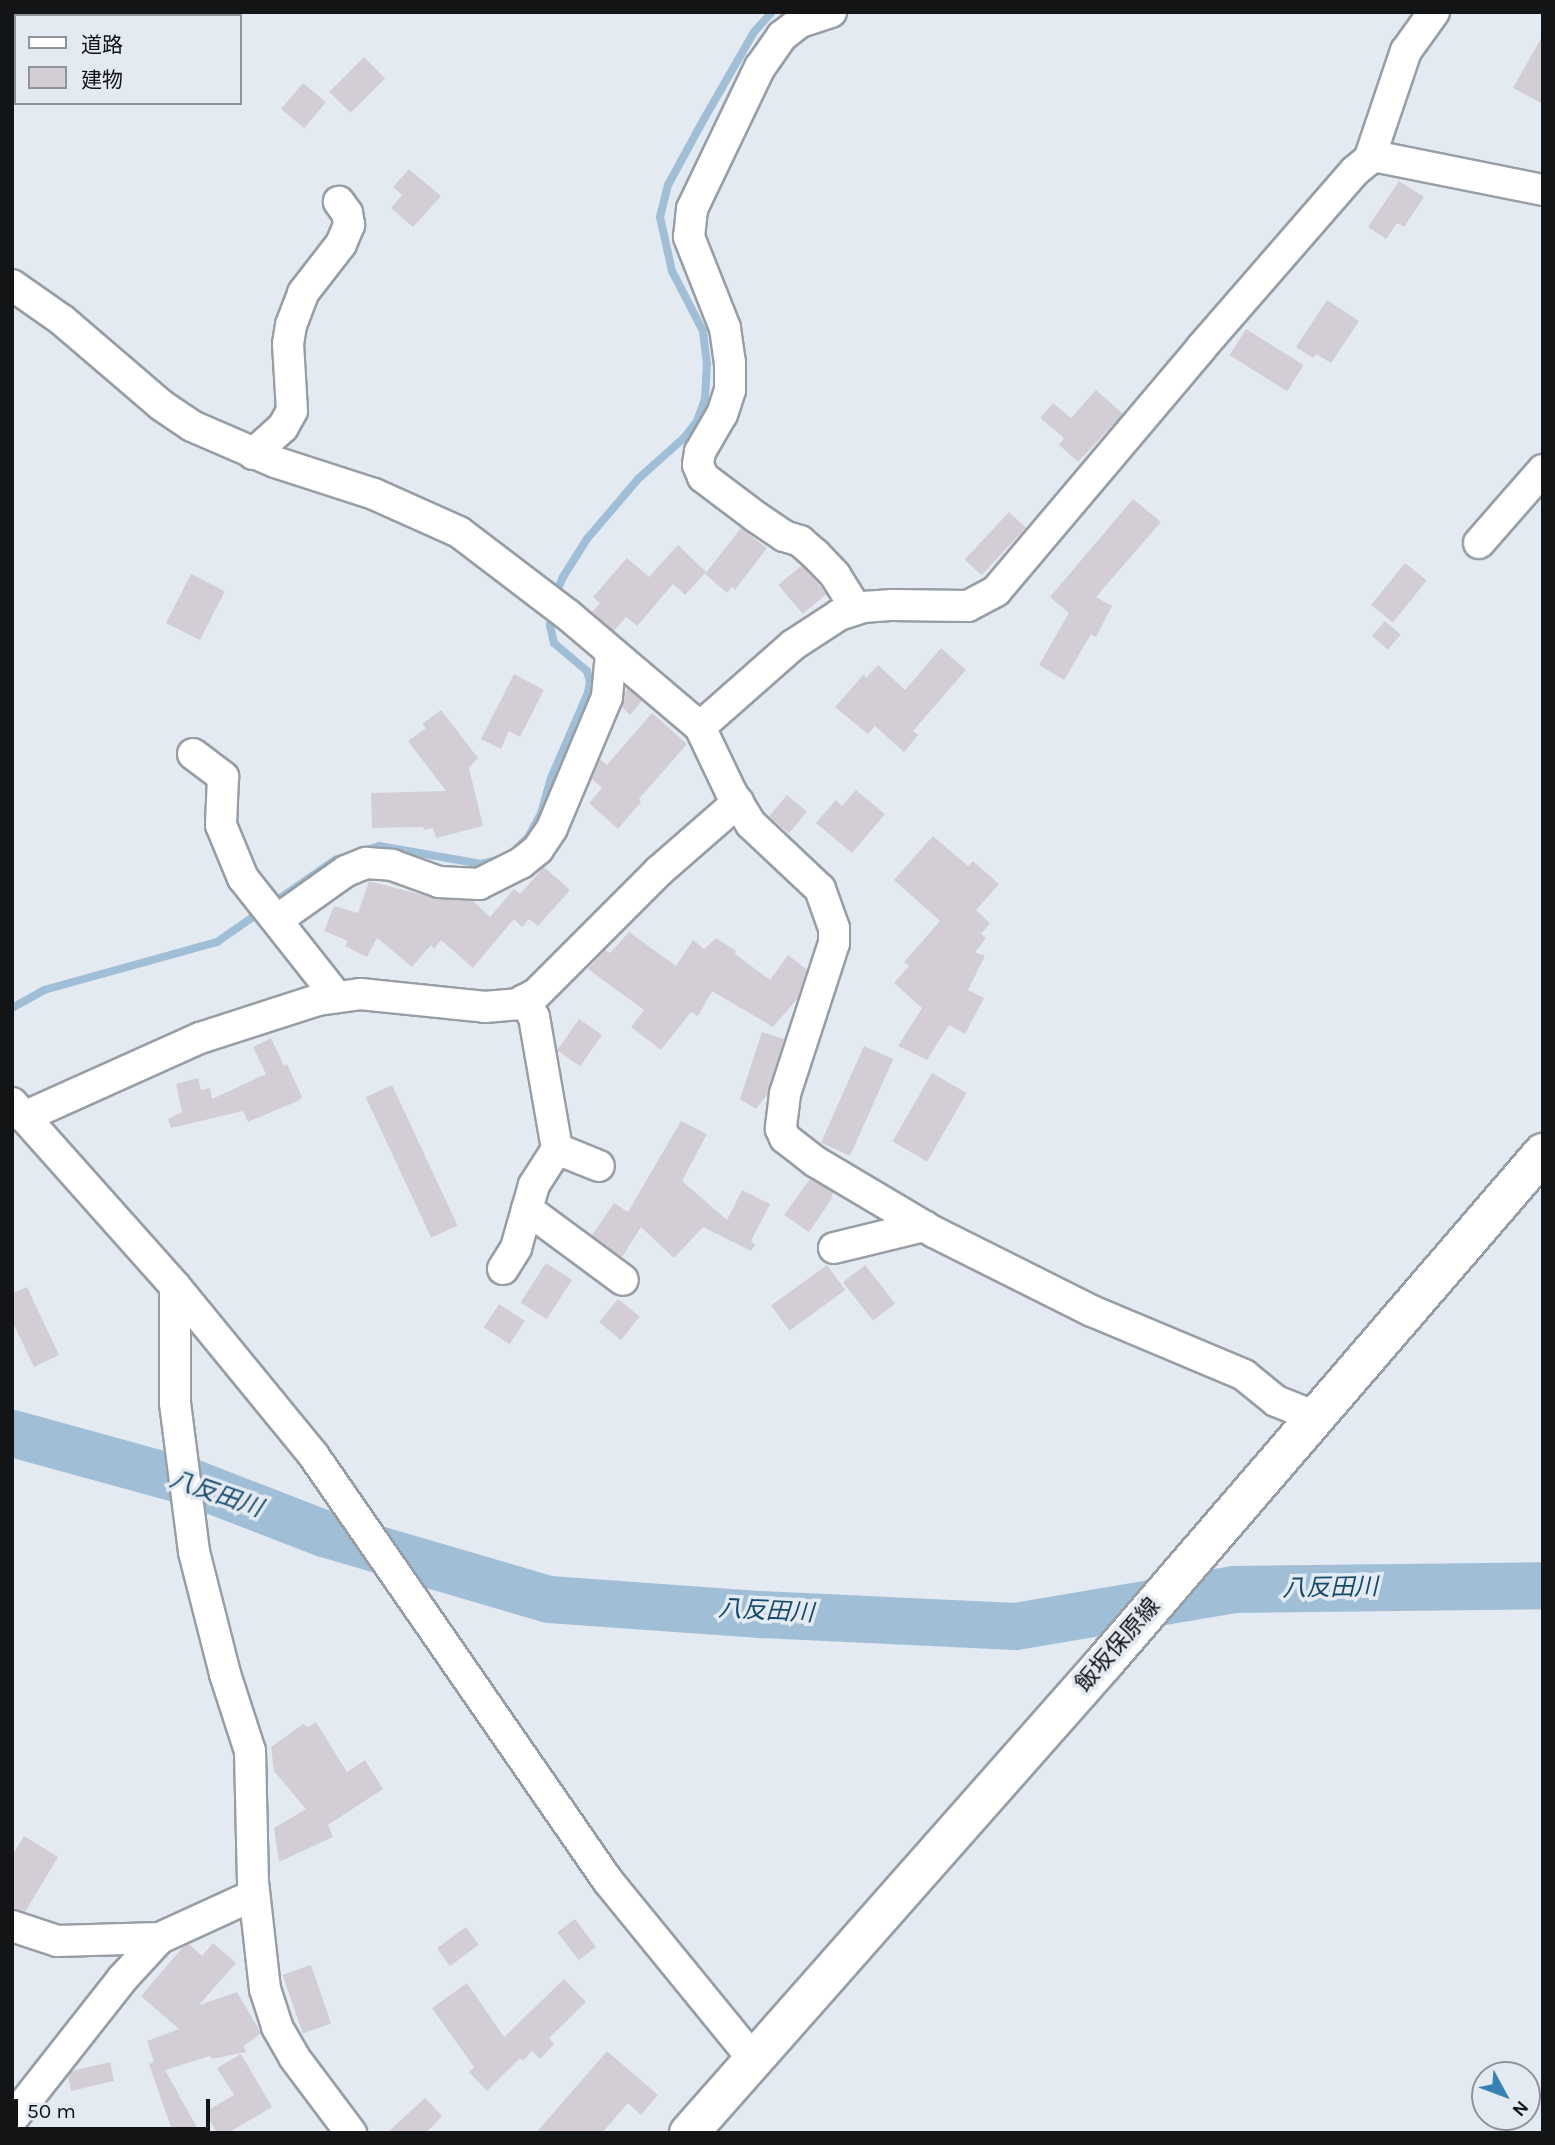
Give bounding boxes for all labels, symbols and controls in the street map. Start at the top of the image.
legend [14,14,242,105]
text: 道路 [81,33,123,57]
text: 建物 [81,68,123,92]
water label: 八反田川 [166,1465,266,1523]
water label: 八反田川 [1282,1573,1378,1603]
street label: 飯坂保原線 [1070,1593,1166,1697]
water label: 八反田川 [717,1594,815,1628]
north arrow [1471,2061,1541,2131]
scale bar [18,2086,214,2130]
text: N [1508,2096,1533,2121]
text: 50 m [27,2099,76,2123]

